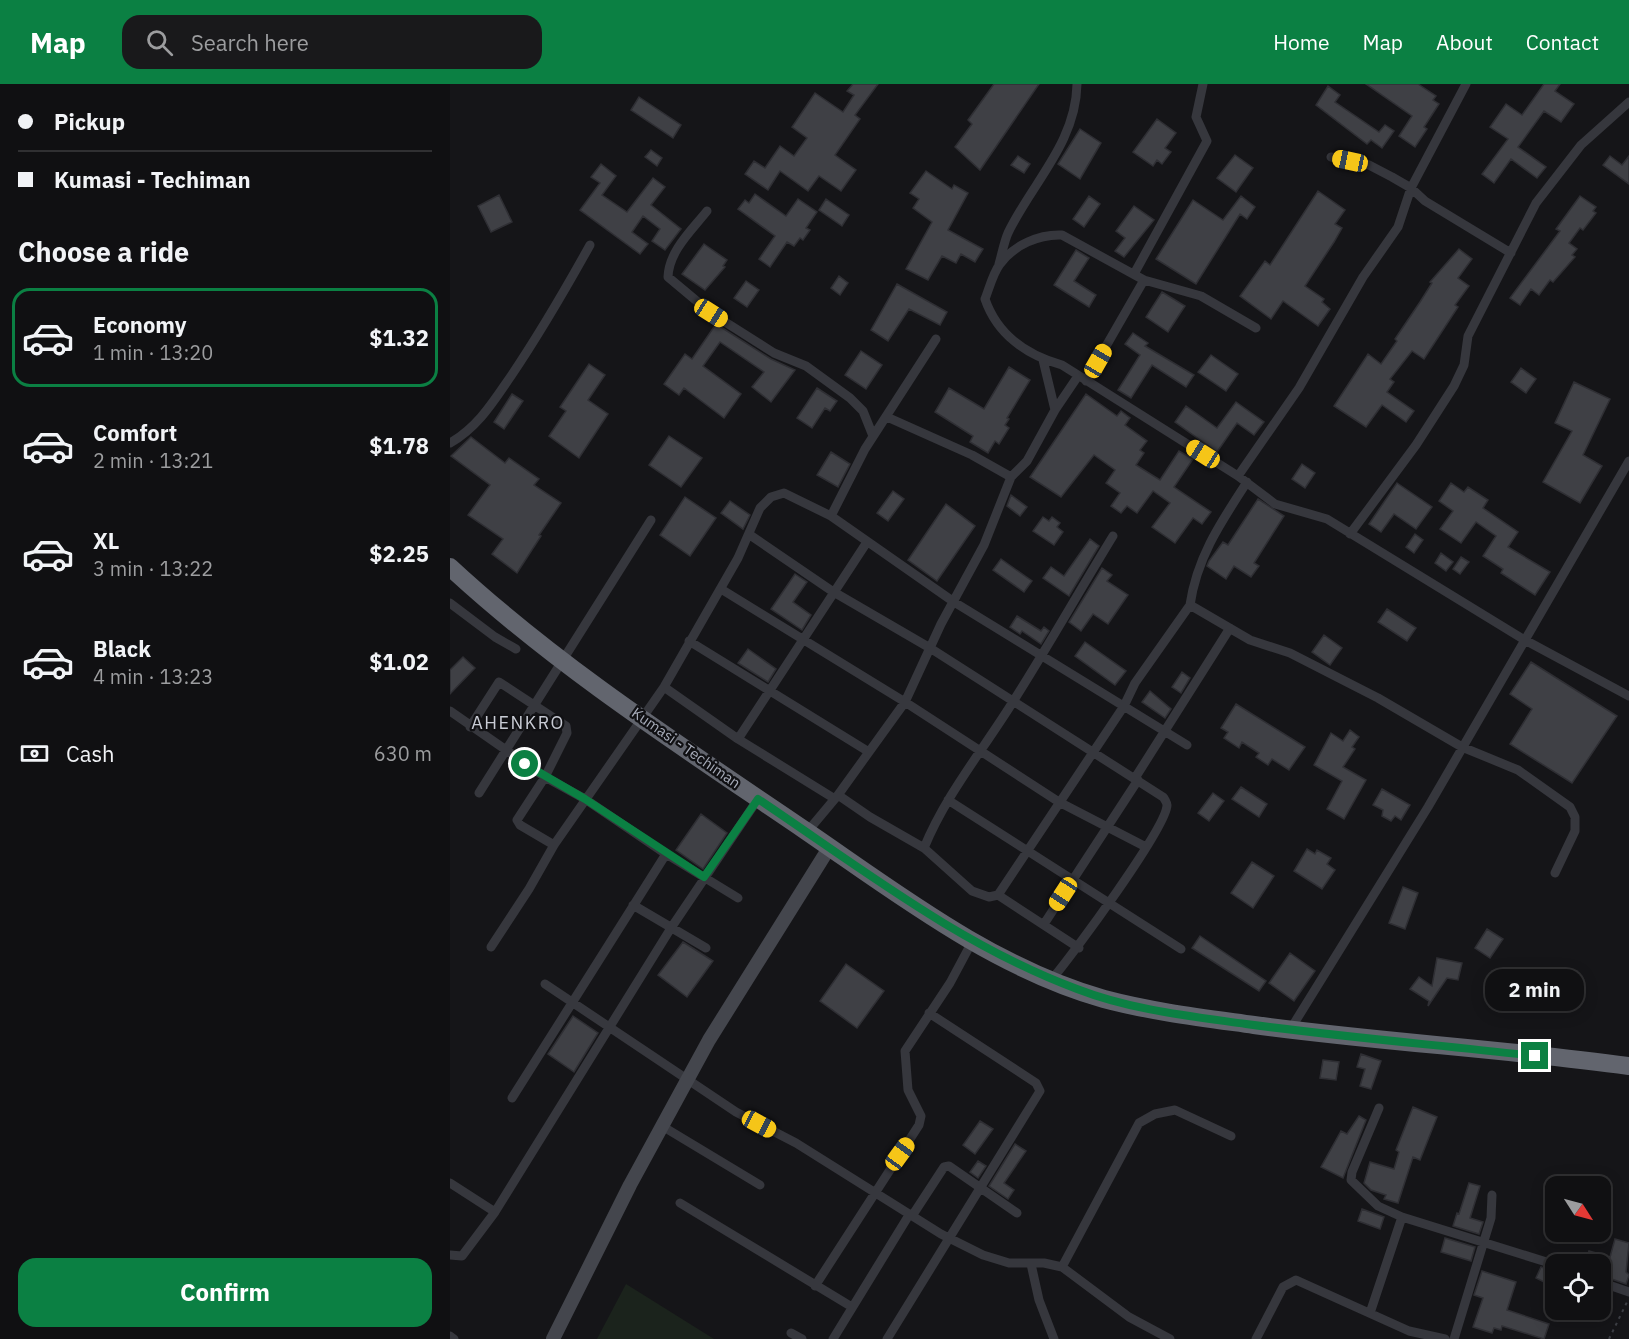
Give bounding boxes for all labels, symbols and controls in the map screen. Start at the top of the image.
search box [122,15,542,69]
text: Map [30,24,86,61]
icon: search [143,26,176,59]
text: Search here [191,28,309,57]
text: Home [1273,28,1330,56]
text: Map [1363,28,1403,56]
text: About [1436,28,1493,56]
text: Contact [1526,28,1599,56]
text: Pickup [54,107,125,136]
car [1331,148,1369,174]
text: Kumasi - Techiman [54,165,251,194]
text: Choose a ride [18,234,189,269]
car [691,296,731,330]
text: Economy [93,310,187,339]
icon: car [21,311,75,365]
text: $1.32 [369,323,429,352]
text: 1 min · 13:20 [93,339,213,366]
car [1081,341,1115,381]
text: Comfort [93,418,177,447]
icon: car [21,419,75,473]
text: $1.78 [369,431,429,460]
car [1183,437,1223,471]
text: 2 min · 13:21 [93,447,213,474]
text: XL [93,526,119,555]
icon: car [21,527,75,581]
text: $2.25 [369,539,429,568]
text: 3 min · 13:22 [93,555,213,582]
text: Black [93,634,151,663]
icon: car [21,635,75,689]
text: $1.02 [369,647,429,676]
text: 4 min · 13:23 [93,663,213,690]
street label: Kumasi - Techiman [628,703,744,792]
district label: AHENKRO [471,711,565,734]
icon: cash [18,737,51,770]
text: Cash [66,739,115,768]
text: 630 m [374,740,432,767]
route start [511,750,538,777]
car [1046,874,1080,914]
callout: 2 min [1486,969,1584,1011]
text: 2 min [1508,976,1561,1003]
route end [1521,1042,1548,1069]
car [739,1108,779,1140]
car [882,1134,918,1174]
north arrow [1545,1176,1611,1242]
map controls [1545,1176,1611,1320]
button: locate [1545,1254,1611,1320]
button: Confirm [18,1258,432,1327]

